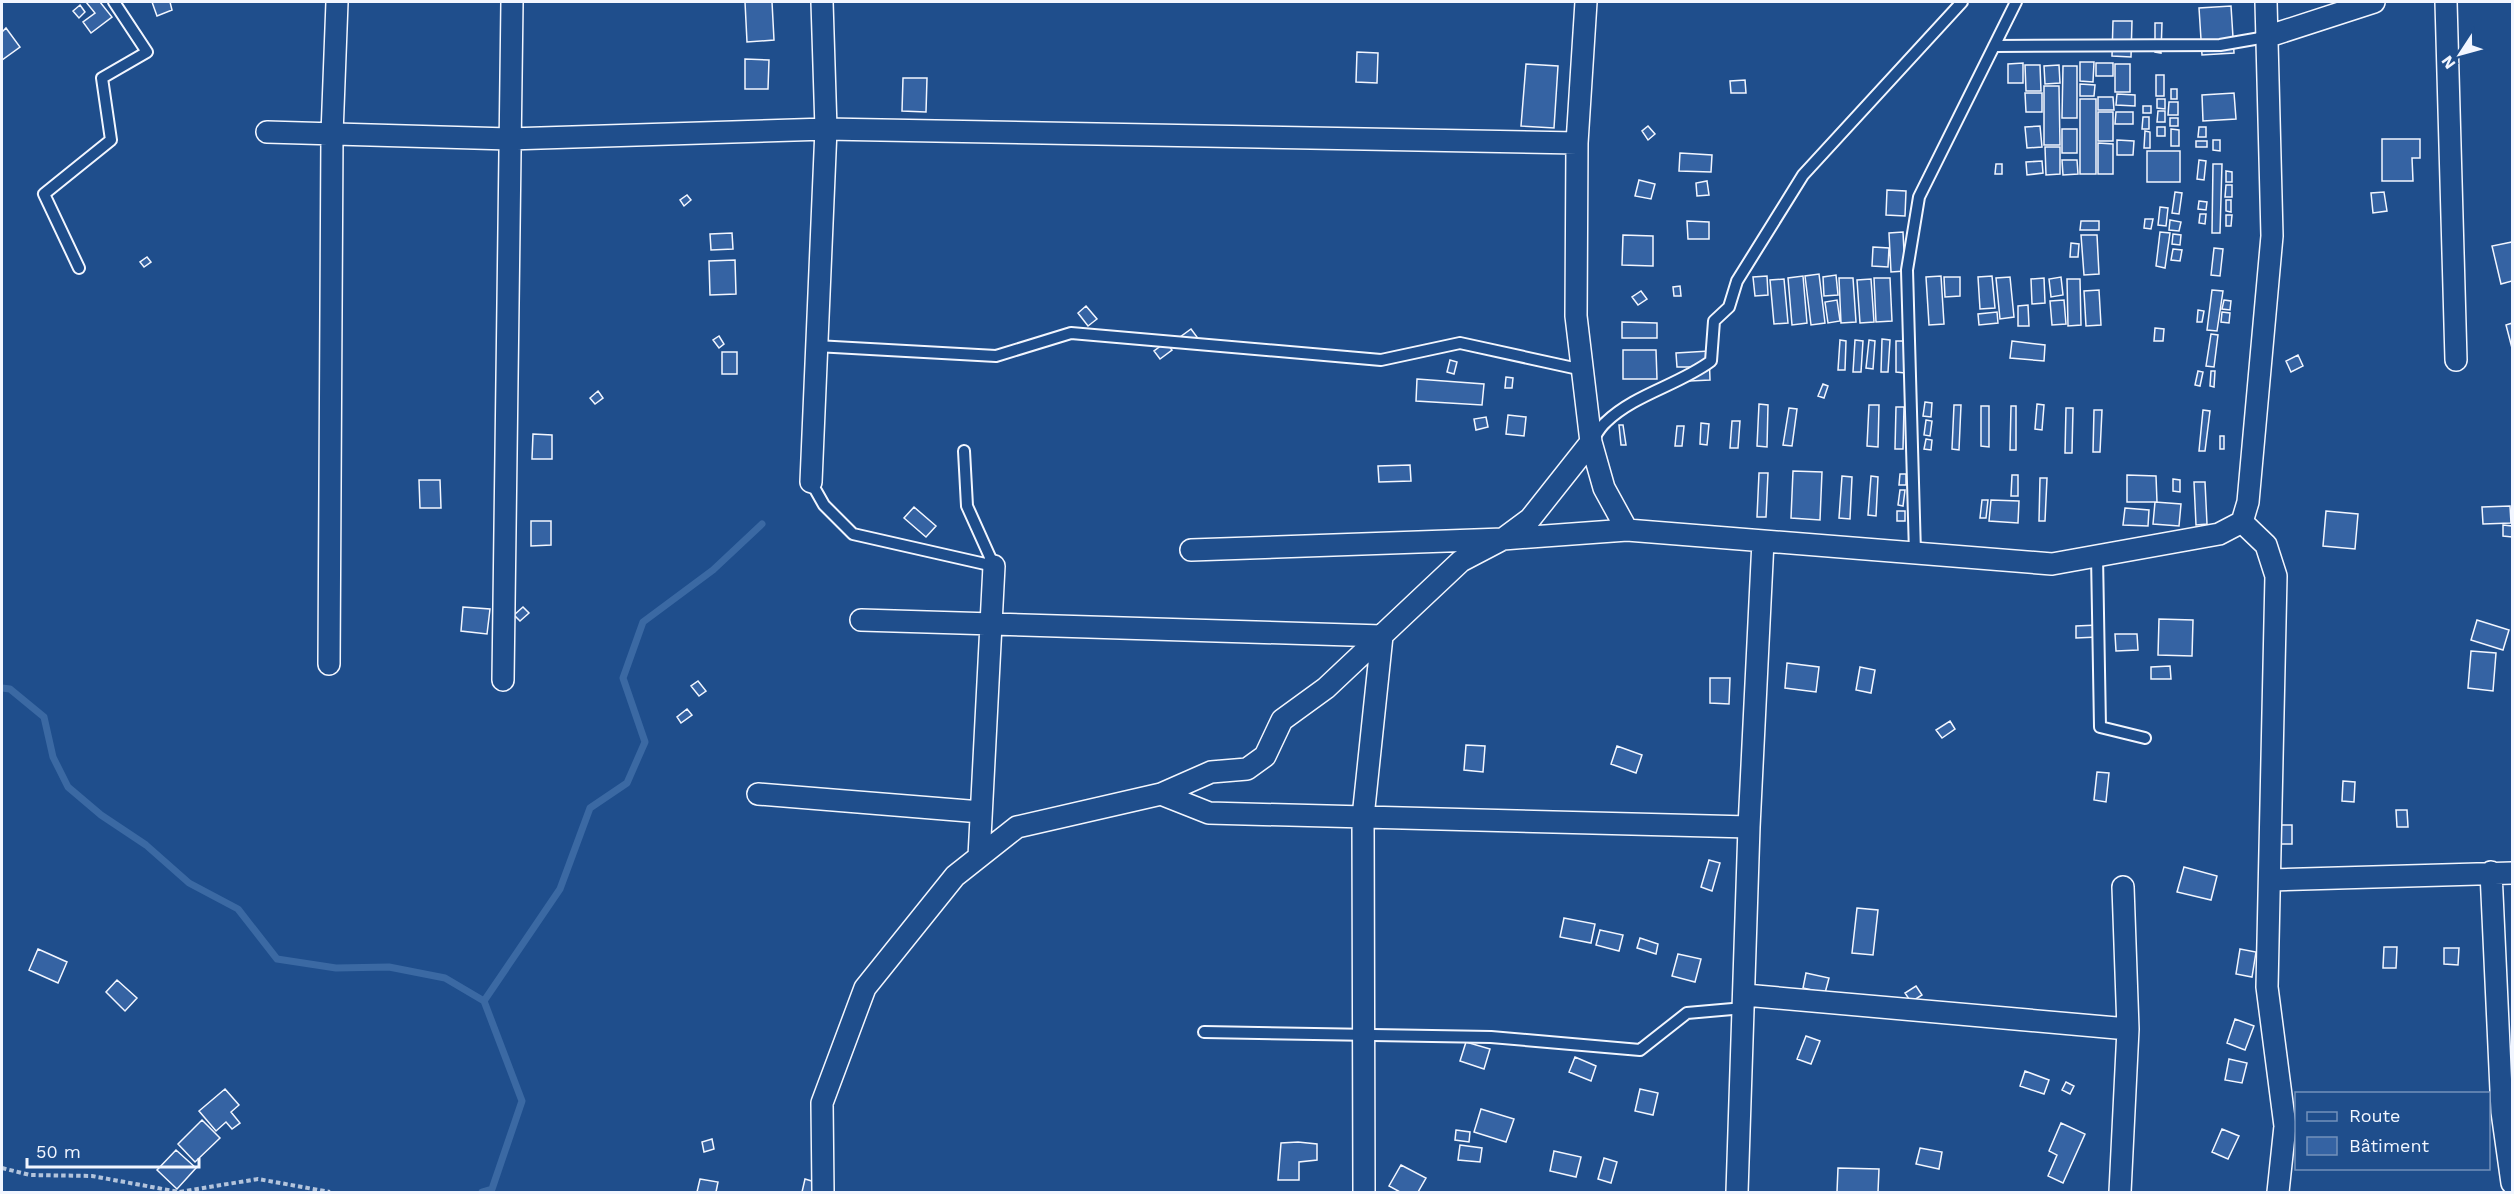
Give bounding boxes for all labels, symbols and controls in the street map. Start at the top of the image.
north arrow [2430,24,2490,84]
text: N [2437,52,2459,73]
legend [2295,1092,2490,1170]
text: Route [2349,1105,2401,1126]
scale bar [27,1131,200,1169]
text: Bâtiment [2349,1135,2429,1156]
text: 50 m [36,1141,81,1162]

